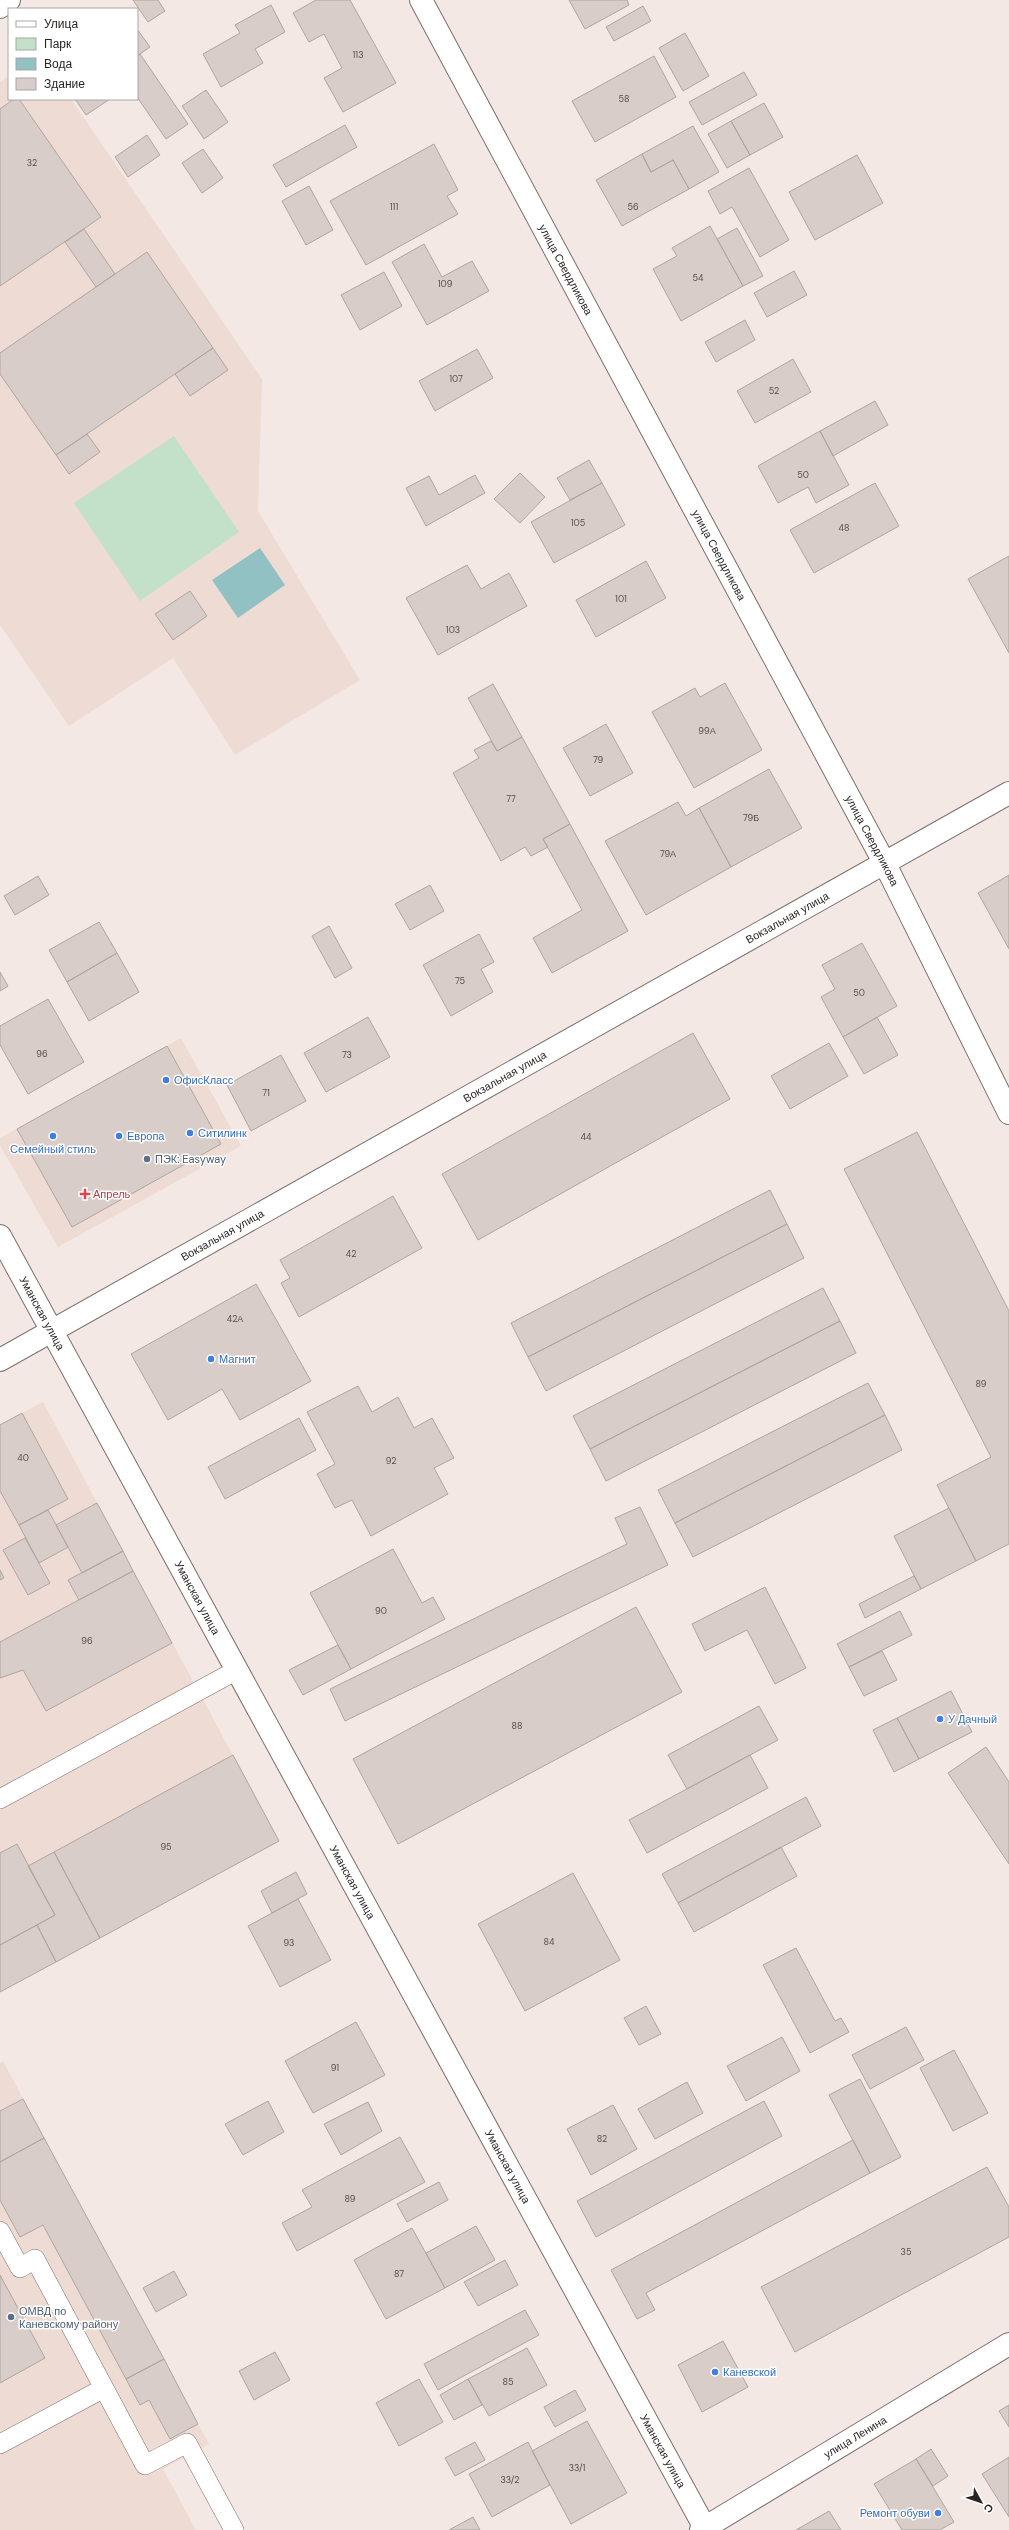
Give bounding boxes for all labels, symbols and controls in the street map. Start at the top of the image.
legend [8,8,138,100]
text: Улица [44,16,78,32]
text: Парк [44,36,72,52]
house number: 113 [353,49,363,61]
text: Вода [44,56,72,72]
text: Здание [44,76,85,92]
house number: 58 [619,93,629,105]
house number: 32 [27,157,37,169]
house number: 111 [390,201,398,213]
house number: 56 [627,201,639,213]
street label: улица Свердликова [536,222,596,318]
house number: 54 [693,272,704,284]
house number: 109 [438,278,453,290]
house number: 107 [449,373,463,385]
house number: 52 [769,385,779,397]
house number: 50 [797,469,809,481]
street label: улица Свердликова [689,507,750,604]
house number: 105 [571,517,585,529]
house number: 48 [839,522,849,534]
house number: 101 [615,593,627,605]
house number: 103 [446,624,460,636]
house number: 99А [698,725,716,737]
house number: 79 [593,754,603,766]
house number: 77 [506,793,516,805]
street label: улица Свердликова [842,793,902,889]
house number: 79Б [743,812,759,824]
house number: 79А [660,848,676,860]
street label: Вокзальная улица [743,888,832,947]
house number: 75 [455,975,465,987]
house number: 50 [853,987,865,999]
street label: Вокзальная улица [461,1047,550,1105]
house number: 96 [36,1048,48,1060]
house number: 73 [342,1049,352,1061]
place label: ОфисКласс [174,1073,234,1087]
marker: ОфисКласс [161,1075,171,1085]
house number: 71 [262,1087,270,1099]
place label: Ситилинк [198,1126,247,1140]
marker: Ситилинк [185,1128,195,1138]
place label: Европа [127,1129,165,1143]
marker: Семейный стиль [48,1131,58,1141]
marker: Европа [114,1131,124,1141]
house number: 44 [581,1131,592,1143]
place label: Семейный стиль [10,1142,96,1156]
place label: ПЭК: Easyway [155,1152,226,1166]
marker: ПЭК: Easyway [142,1154,152,1164]
place label: Апрель [93,1187,131,1201]
marker: Апрель [80,1189,90,1199]
street label: Вокзальная улица [178,1206,267,1264]
house number: 42 [346,1248,356,1260]
street label: Уманская улица [16,1274,68,1353]
house number: 42А [227,1313,243,1325]
place label: Магнит [219,1352,256,1366]
marker: Магнит [206,1354,216,1364]
house number: 89 [976,1378,987,1390]
house number: 40 [17,1452,29,1464]
house number: 92 [386,1455,396,1467]
street label: Уманская улица [172,1558,224,1638]
house number: 90 [375,1605,387,1617]
house number: 96 [81,1635,93,1647]
place label: У Дачный [948,1712,997,1726]
marker: У Дачный [935,1714,945,1724]
house number: 88 [512,1720,522,1732]
house number: 95 [160,1841,172,1853]
street label: Уманская улица [327,1843,379,1922]
house number: 84 [544,1936,555,1948]
house number: 93 [284,1937,294,1949]
house number: 91 [331,2062,339,2074]
street label: Уманская улица [482,2127,534,2207]
house number: 82 [597,2133,607,2145]
house number: 89 [345,2193,356,2205]
house number: 35 [901,2246,911,2258]
house number: 87 [394,2268,404,2280]
place label: ОМВД по Каневскому району [19,2304,119,2331]
marker: ОМВД по Каневскому району [6,2312,16,2322]
place label: Каневской [723,2365,776,2379]
marker: Каневской [710,2367,720,2377]
house number: 85 [503,2376,513,2388]
street label: Уманская улица [637,2411,689,2491]
street label: улица Ленина [821,2412,890,2461]
house number: 33/1 [569,2462,585,2474]
house number: 33/2 [501,2474,519,2486]
north arrow [961,2482,1001,2522]
text: С [981,2501,997,2516]
place label: Ремонт обуви [860,2506,930,2520]
marker: Ремонт обуви [933,2508,943,2518]

